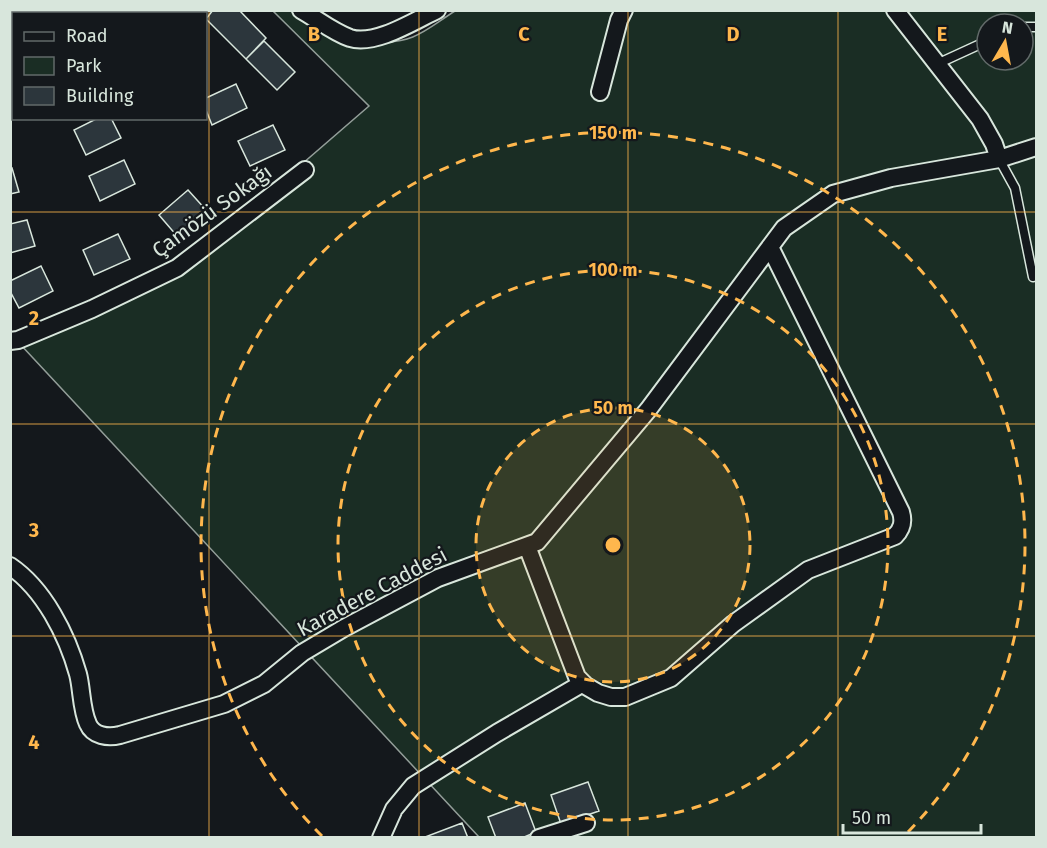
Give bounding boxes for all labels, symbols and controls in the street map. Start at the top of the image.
legend [12,12,207,120]
north arrow [975,12,1035,72]
text: N [1001,17,1014,38]
text: B [308,22,320,46]
text: C [518,22,530,46]
text: D [726,22,740,46]
text: E [937,22,947,46]
text: Road [66,25,108,47]
text: Park [66,55,102,77]
text: Building [66,85,134,107]
text: 150 m [589,122,637,144]
street label: Çamözü Sokağı [147,159,277,263]
text: 100 m [589,259,637,281]
text: 2 [29,306,39,330]
text: 50 m [593,397,633,419]
text: 3 [28,518,39,542]
centre of rings [603,535,623,555]
street label: Karadere Caddesi [293,542,451,642]
text: 4 [28,730,40,754]
scale bar [843,797,981,835]
text: 50 m [852,807,891,829]

